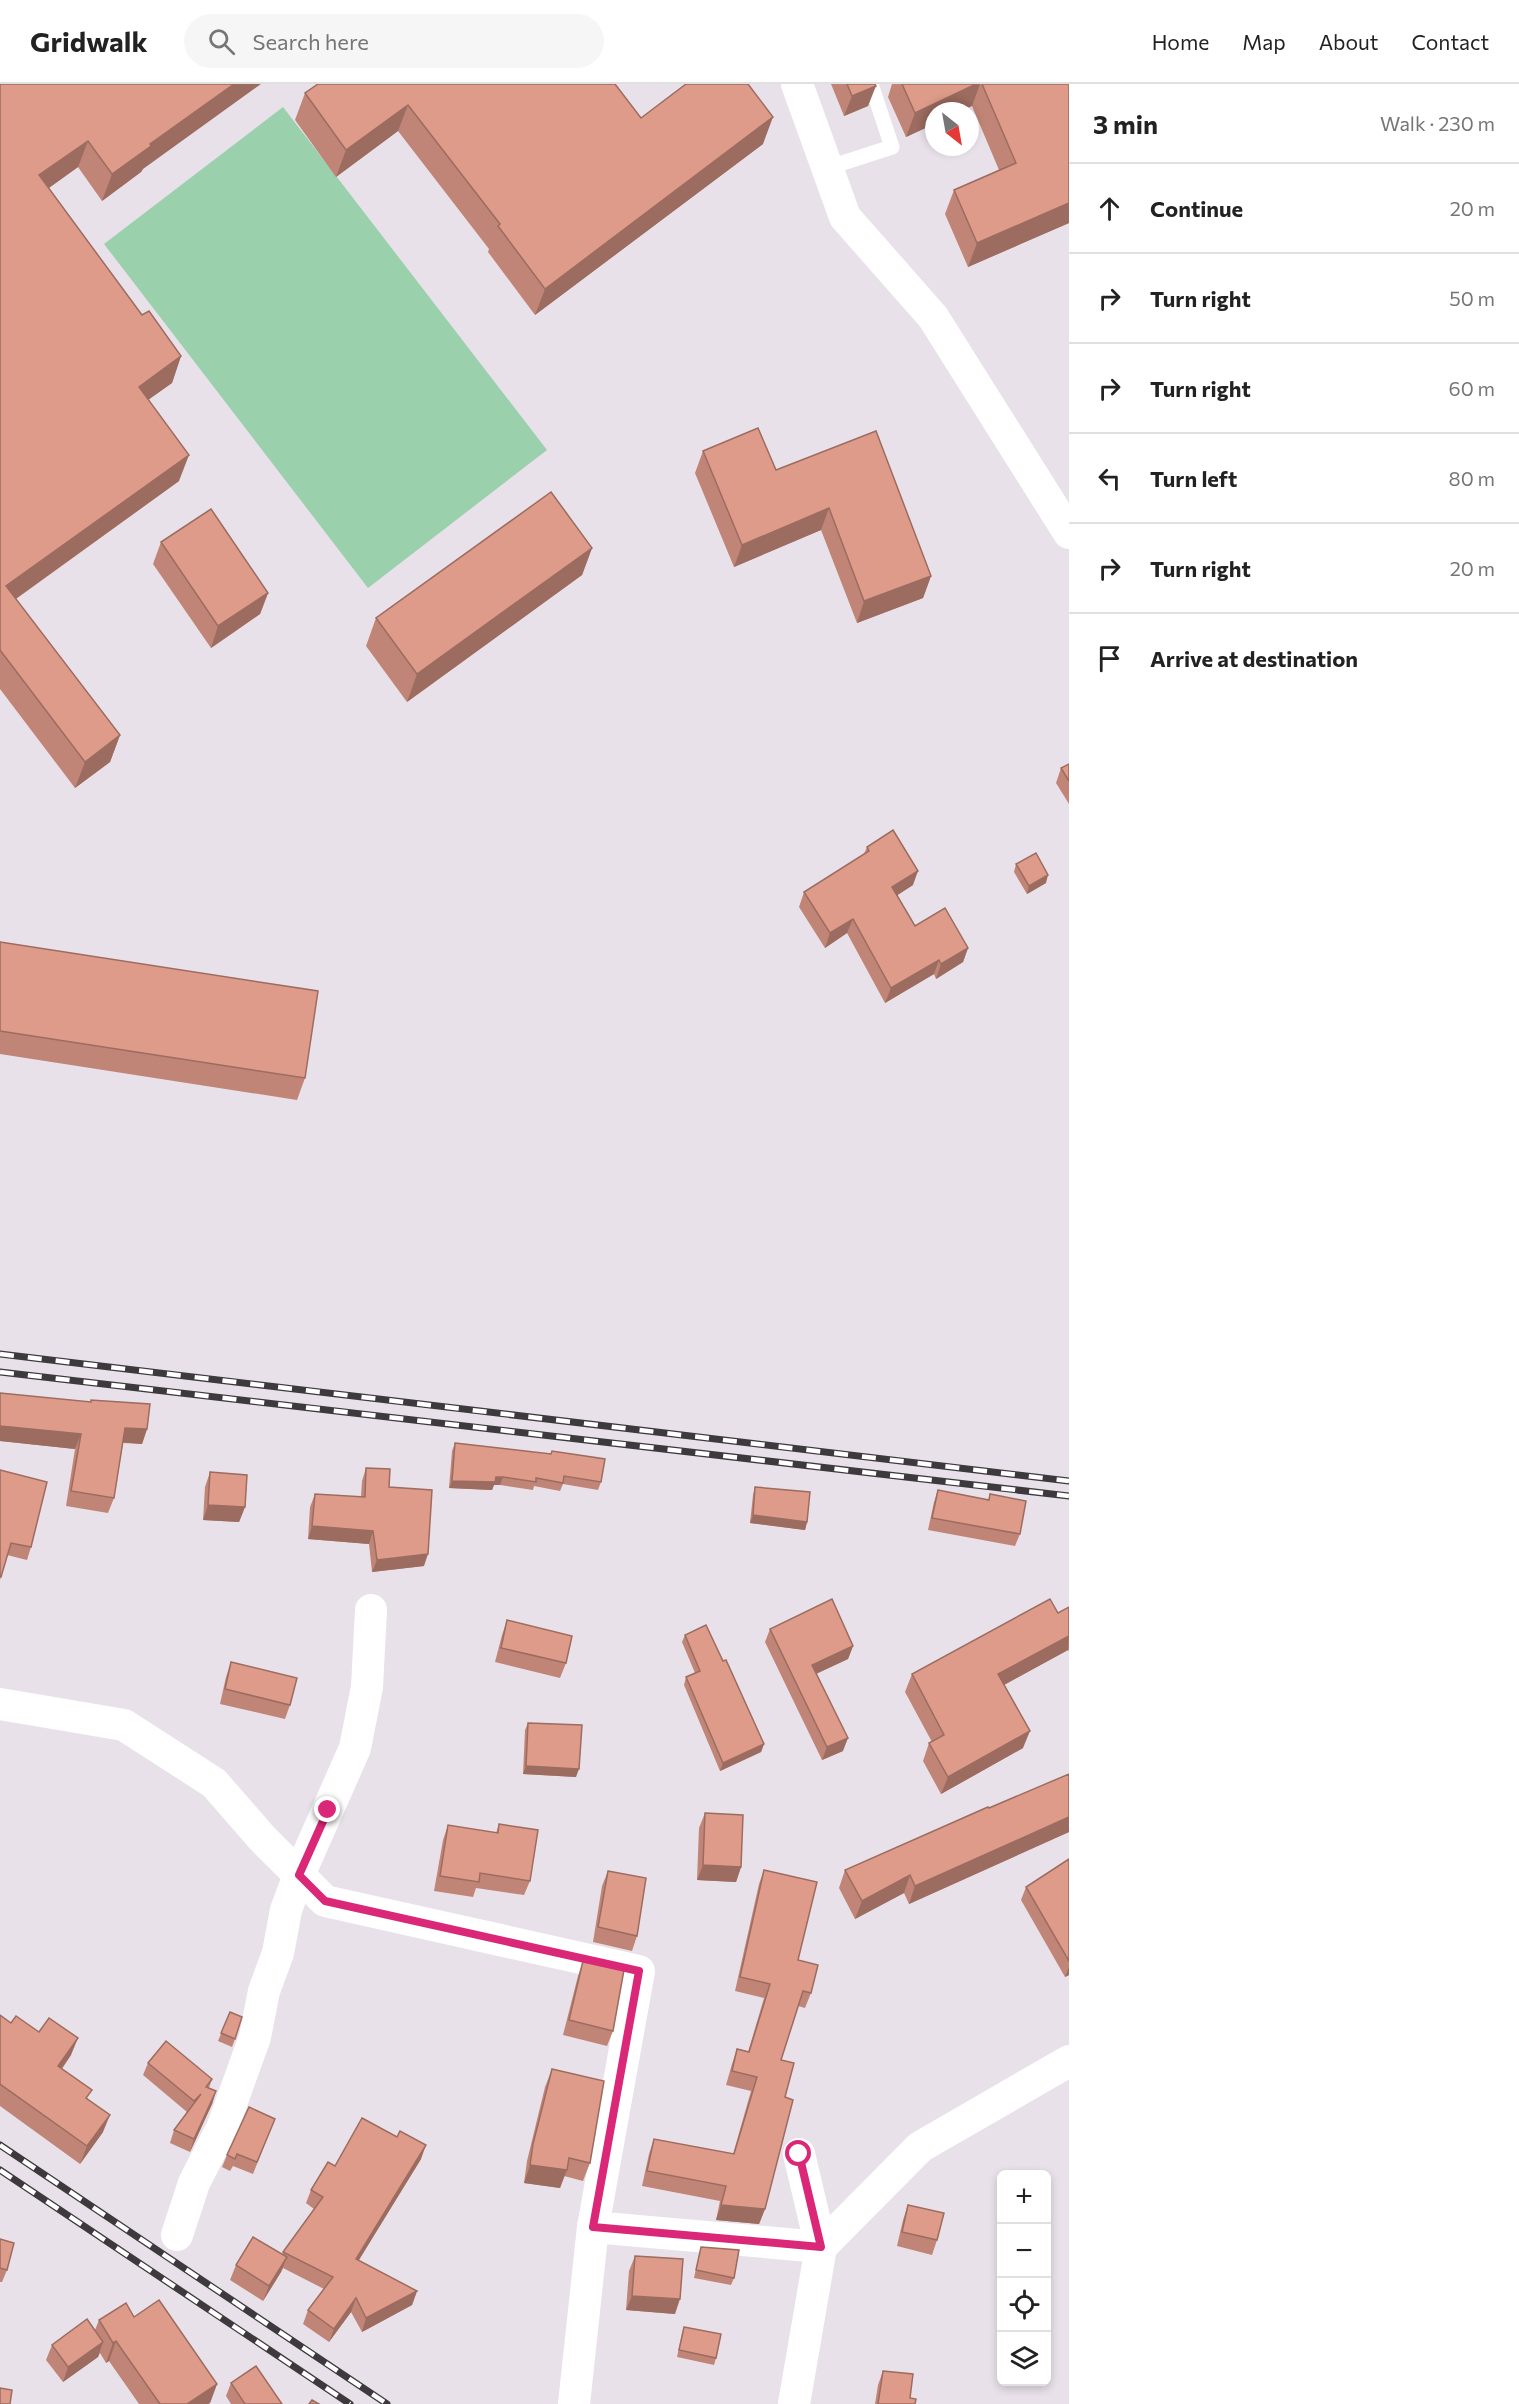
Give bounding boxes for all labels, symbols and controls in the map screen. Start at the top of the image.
search box [184,14,604,68]
text: Gridwalk [30,24,148,58]
icon: search [205,25,238,58]
text: Search here [253,28,369,55]
text: Home [1152,29,1209,54]
text: Map [1242,29,1286,54]
text: About [1319,29,1378,54]
text: Contact [1411,29,1489,54]
north arrow [925,102,979,156]
text: 3 min [1093,108,1158,139]
text: Walk · 230 m [1380,111,1495,135]
icon: ahead [1093,192,1126,225]
text: Continue [1150,195,1243,222]
text: 20 m [1450,196,1495,220]
icon: right [1093,282,1126,315]
text: Turn right [1150,285,1251,312]
text: 50 m [1449,286,1495,310]
icon: right [1093,372,1126,405]
text: Turn right [1150,375,1251,402]
text: 60 m [1449,376,1495,400]
icon: left [1093,462,1126,495]
text: Turn left [1150,465,1237,492]
text: 80 m [1449,466,1495,490]
icon: right [1093,552,1126,585]
text: Turn right [1150,555,1251,582]
text: 20 m [1450,556,1495,580]
icon: arrive [1093,642,1126,675]
text: Arrive at destination [1150,645,1358,672]
route end [314,1796,340,1822]
route start [785,2140,811,2166]
map controls [997,2170,1051,2386]
button: + [997,2170,1051,2224]
button: − [997,2224,1051,2278]
button: locate [997,2278,1051,2332]
button: layers [997,2332,1051,2386]

